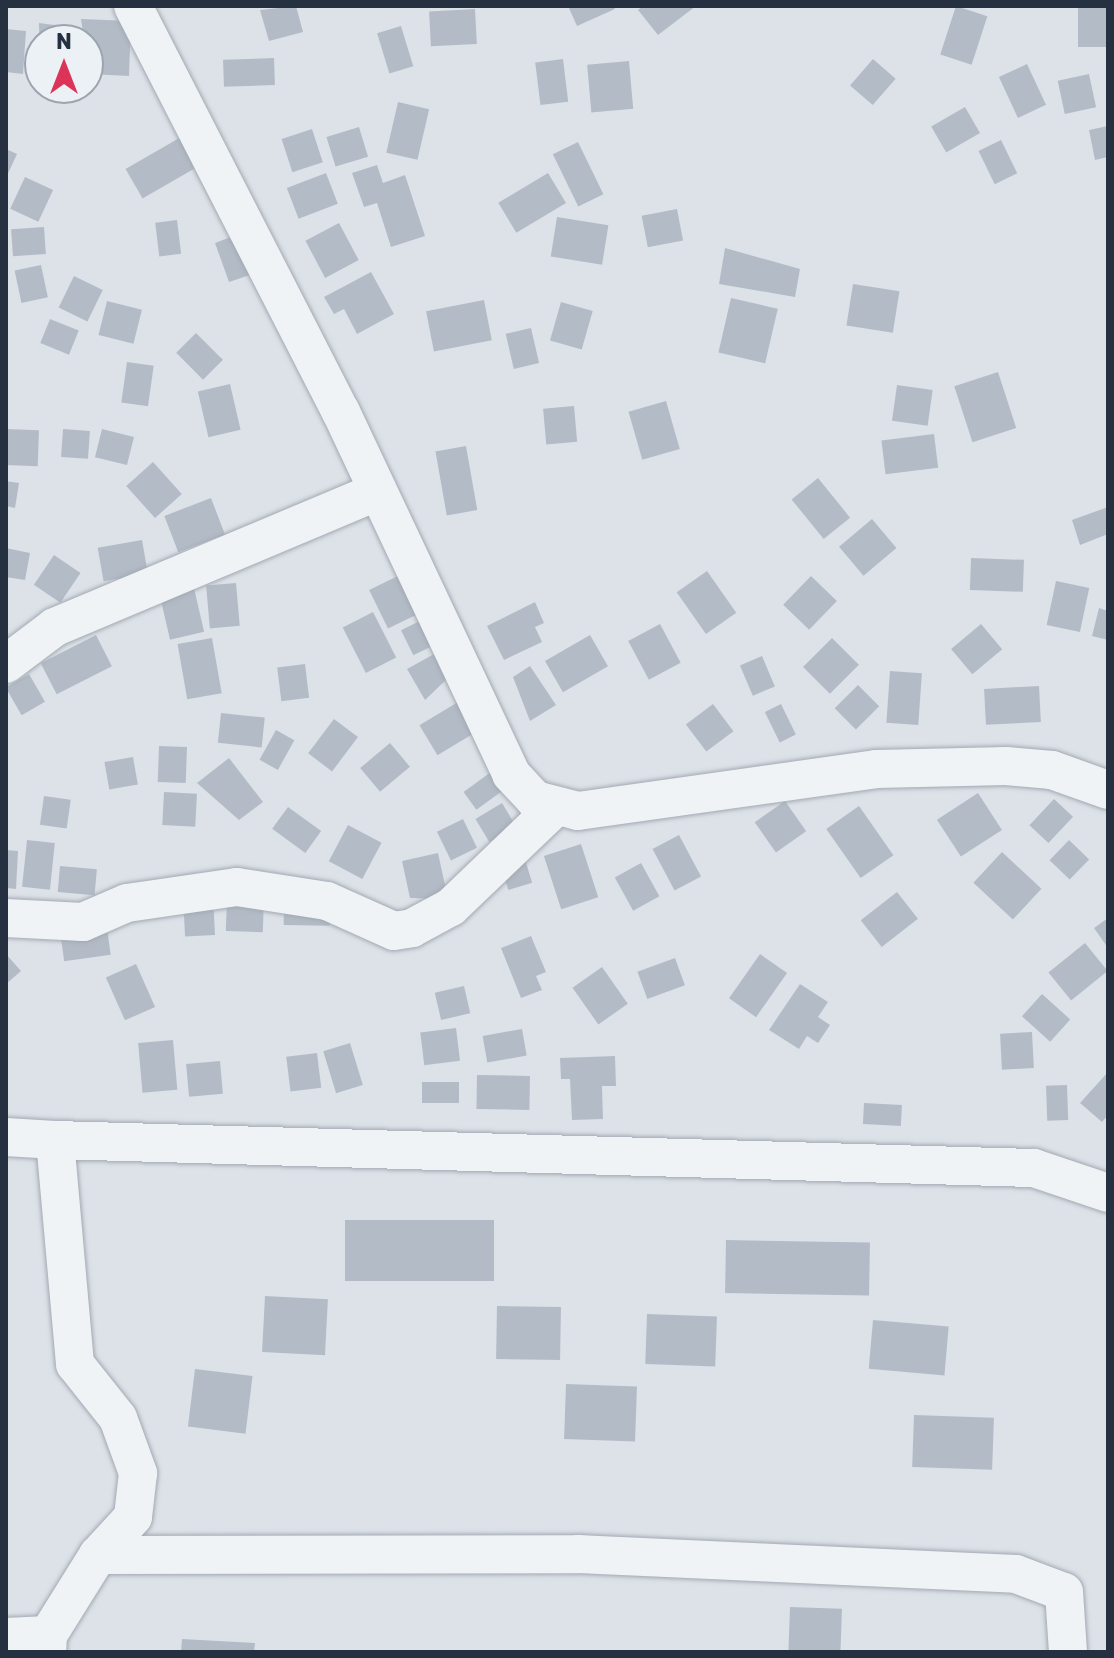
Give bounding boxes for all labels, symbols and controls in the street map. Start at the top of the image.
north arrow [24,24,104,104]
text: N [56,28,72,55]

